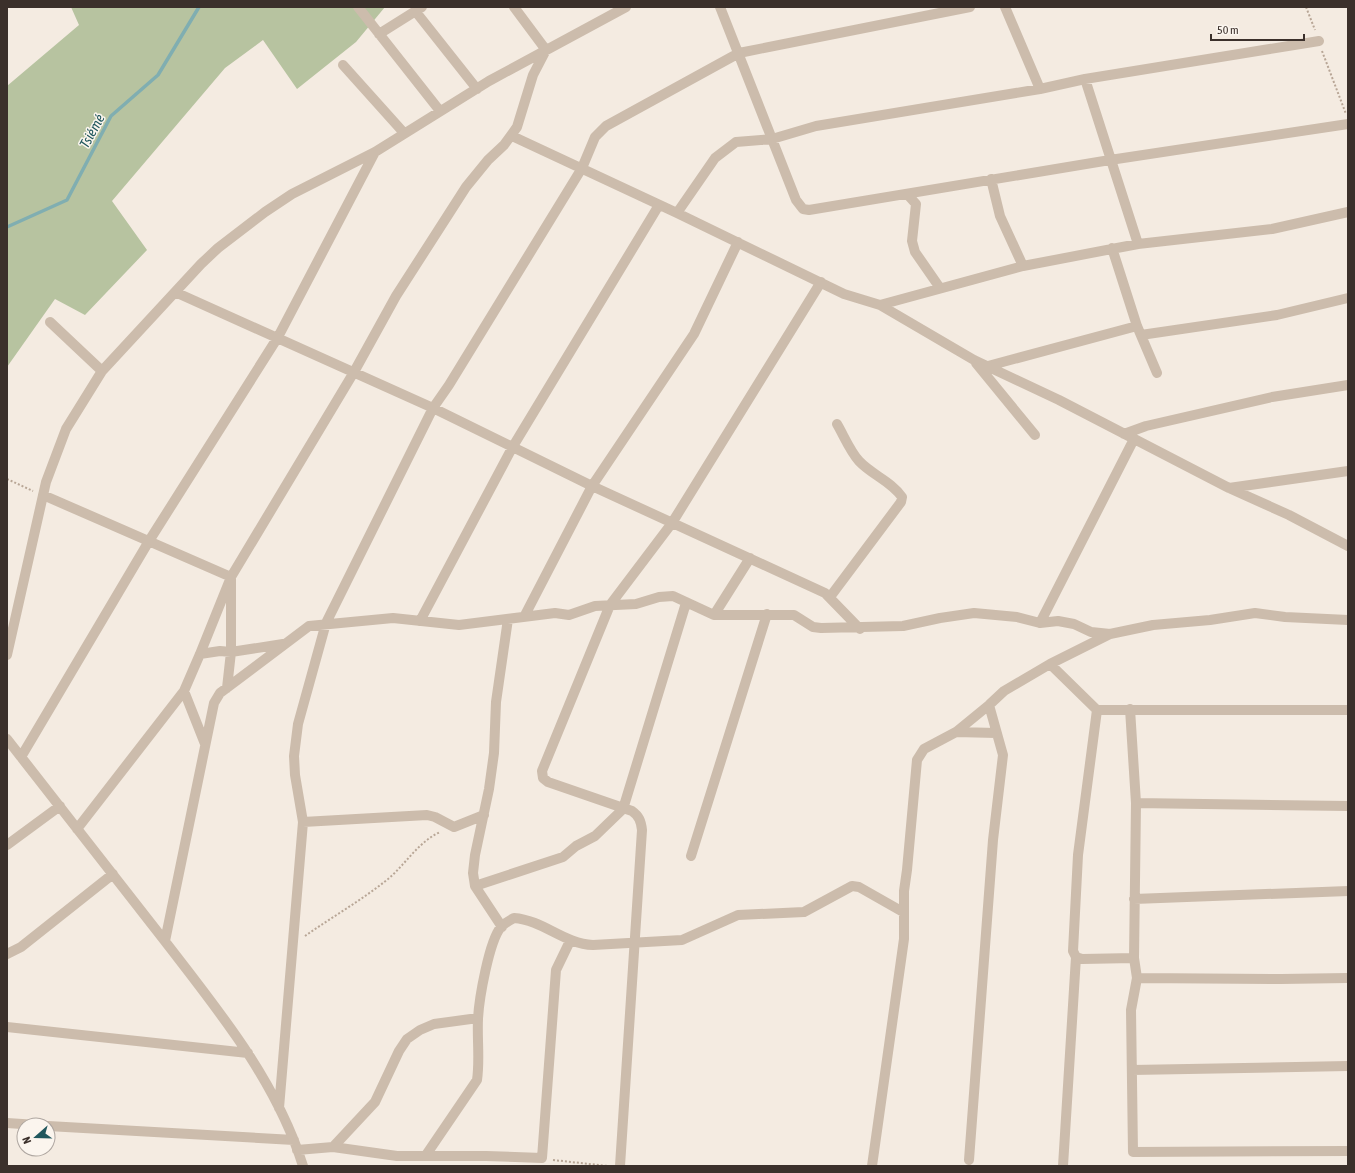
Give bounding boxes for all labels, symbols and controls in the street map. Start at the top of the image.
scale bar [1211,16,1304,42]
text: 50 m [1217,23,1239,37]
water label: Tsiémé [76,111,108,151]
north arrow [16,1117,56,1157]
text: N [20,1135,33,1146]

